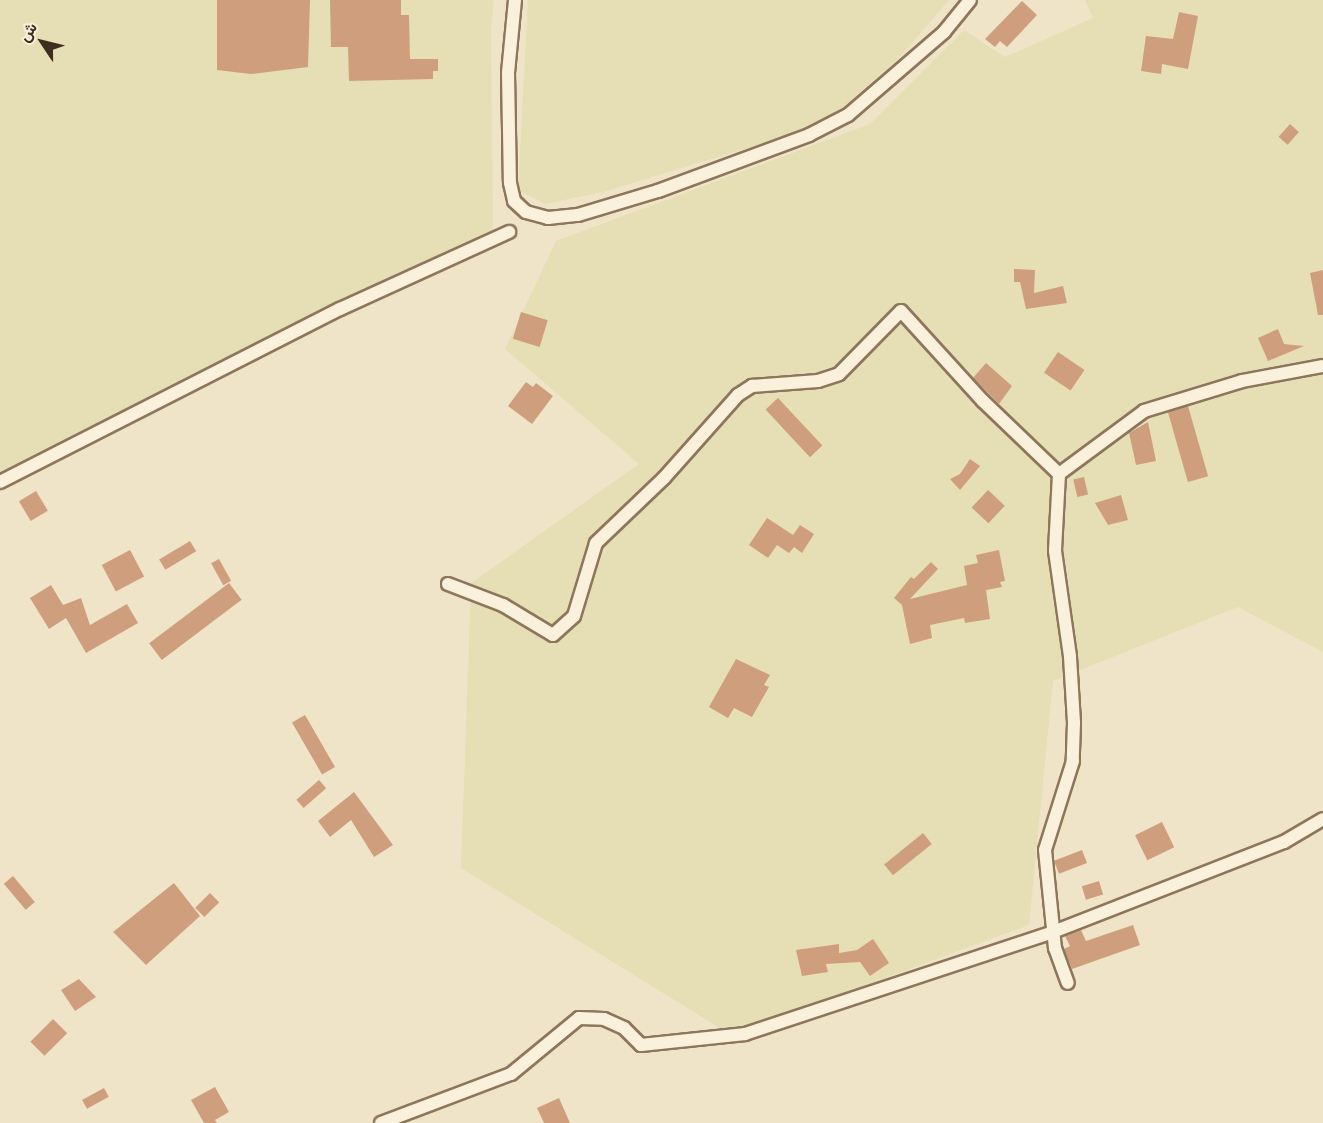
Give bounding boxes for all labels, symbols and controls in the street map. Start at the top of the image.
north arrow [12,12,72,72]
text: ش [13,17,42,46]

